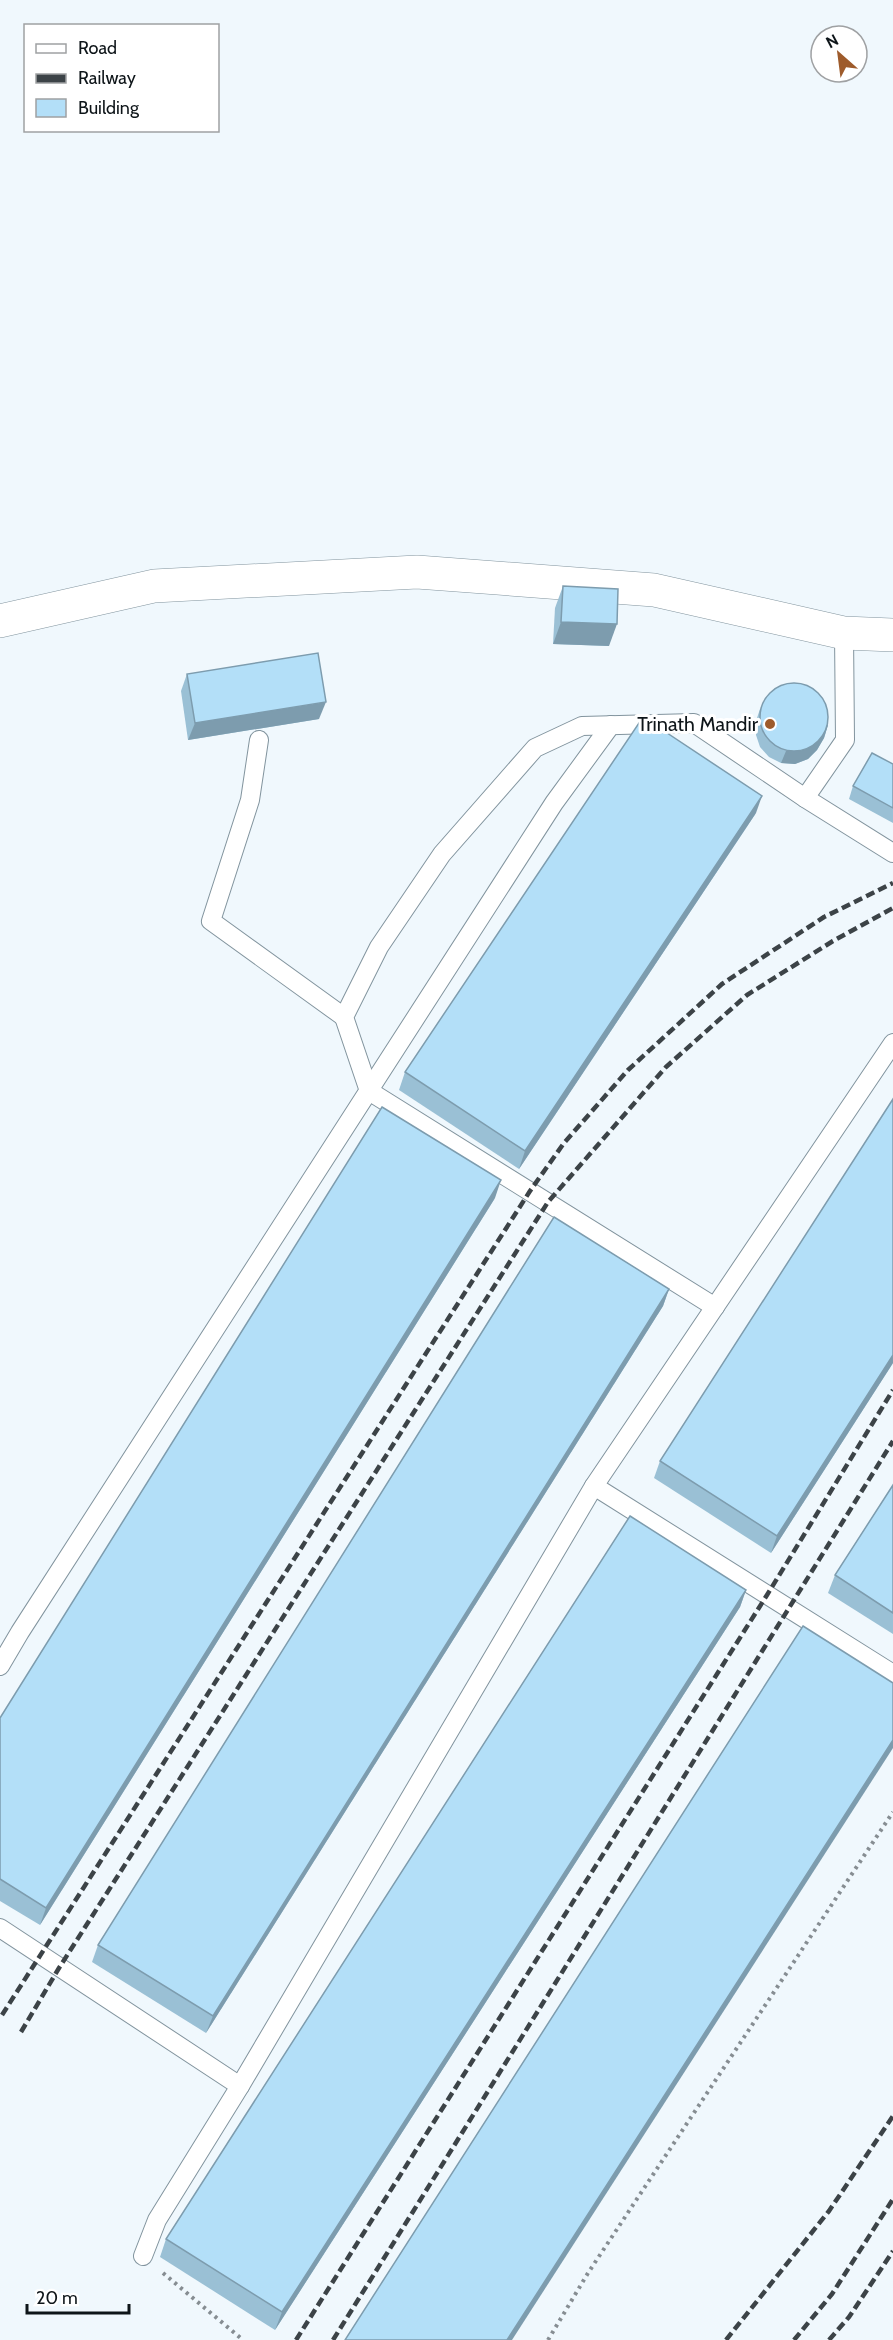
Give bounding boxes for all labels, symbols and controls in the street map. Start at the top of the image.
legend [24,24,219,132]
north arrow [809,24,869,84]
text: N [823,30,842,52]
text: Road [78,37,117,59]
text: Railway [78,67,136,89]
text: Building [78,97,140,119]
place label: Trinath Mandir [637,712,759,736]
marker: Trinath Mandir [763,717,777,731]
scale bar [27,2277,129,2315]
text: 20 m [36,2287,78,2309]

